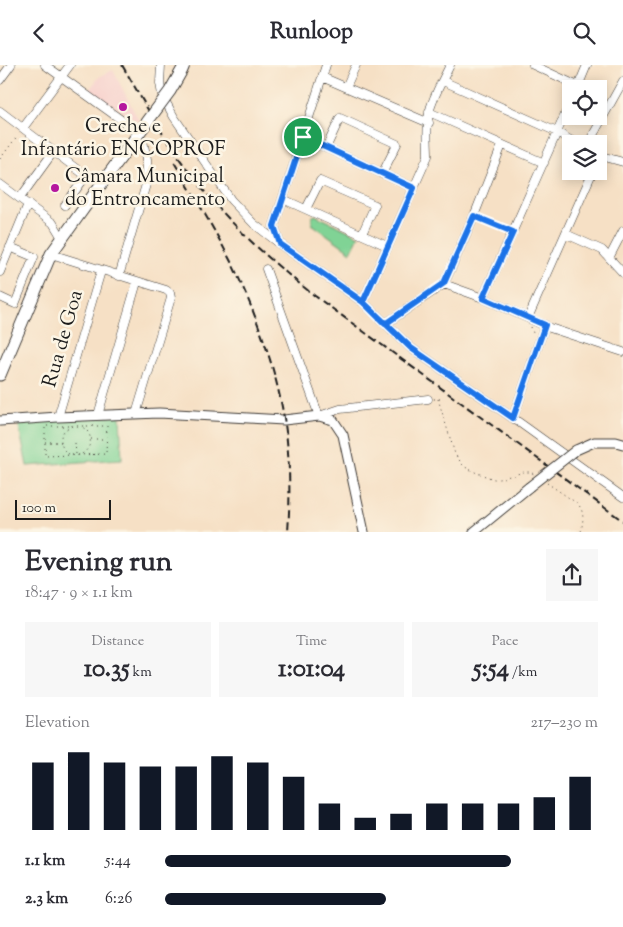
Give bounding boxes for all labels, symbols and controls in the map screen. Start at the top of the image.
text: Runloop [270,17,353,49]
icon: back [25,19,53,47]
icon: search [570,19,598,47]
map controls [562,80,607,180]
button: locate [562,80,607,125]
marker: Creche e Infantário ENCOPROF [117,101,129,113]
place label: Creche e Infantário ENCOPROF [21,113,225,165]
pin [282,116,324,158]
icon: arrive [289,123,317,151]
button: layers [562,135,607,180]
place label: Câmara Municipal do Entroncamento [65,163,225,215]
marker: Câmara Municipal do Entroncamento [49,182,61,194]
street label: Rua de Goa [36,287,92,391]
scale bar [15,497,111,520]
text: 100 m [22,499,56,519]
text: Evening run [25,543,172,583]
button: share [546,549,598,601]
text: 18:47 · 9 × 1.1 km [25,582,133,605]
text: Distance [91,632,144,652]
text: Time [296,632,327,652]
text: Pace [492,632,519,652]
text: 10.35 [84,652,130,688]
text: 1:01:04 [278,652,345,688]
text: 5:54 [473,652,509,688]
text: km [130,663,152,683]
text: /km [509,663,537,683]
text: Elevation [25,712,90,735]
text: 217–230 m [531,712,598,735]
text: 1.1 km [25,850,65,873]
text: 5:44 [105,850,131,873]
text: 2.3 km [25,888,68,911]
text: 6:26 [105,888,132,911]

